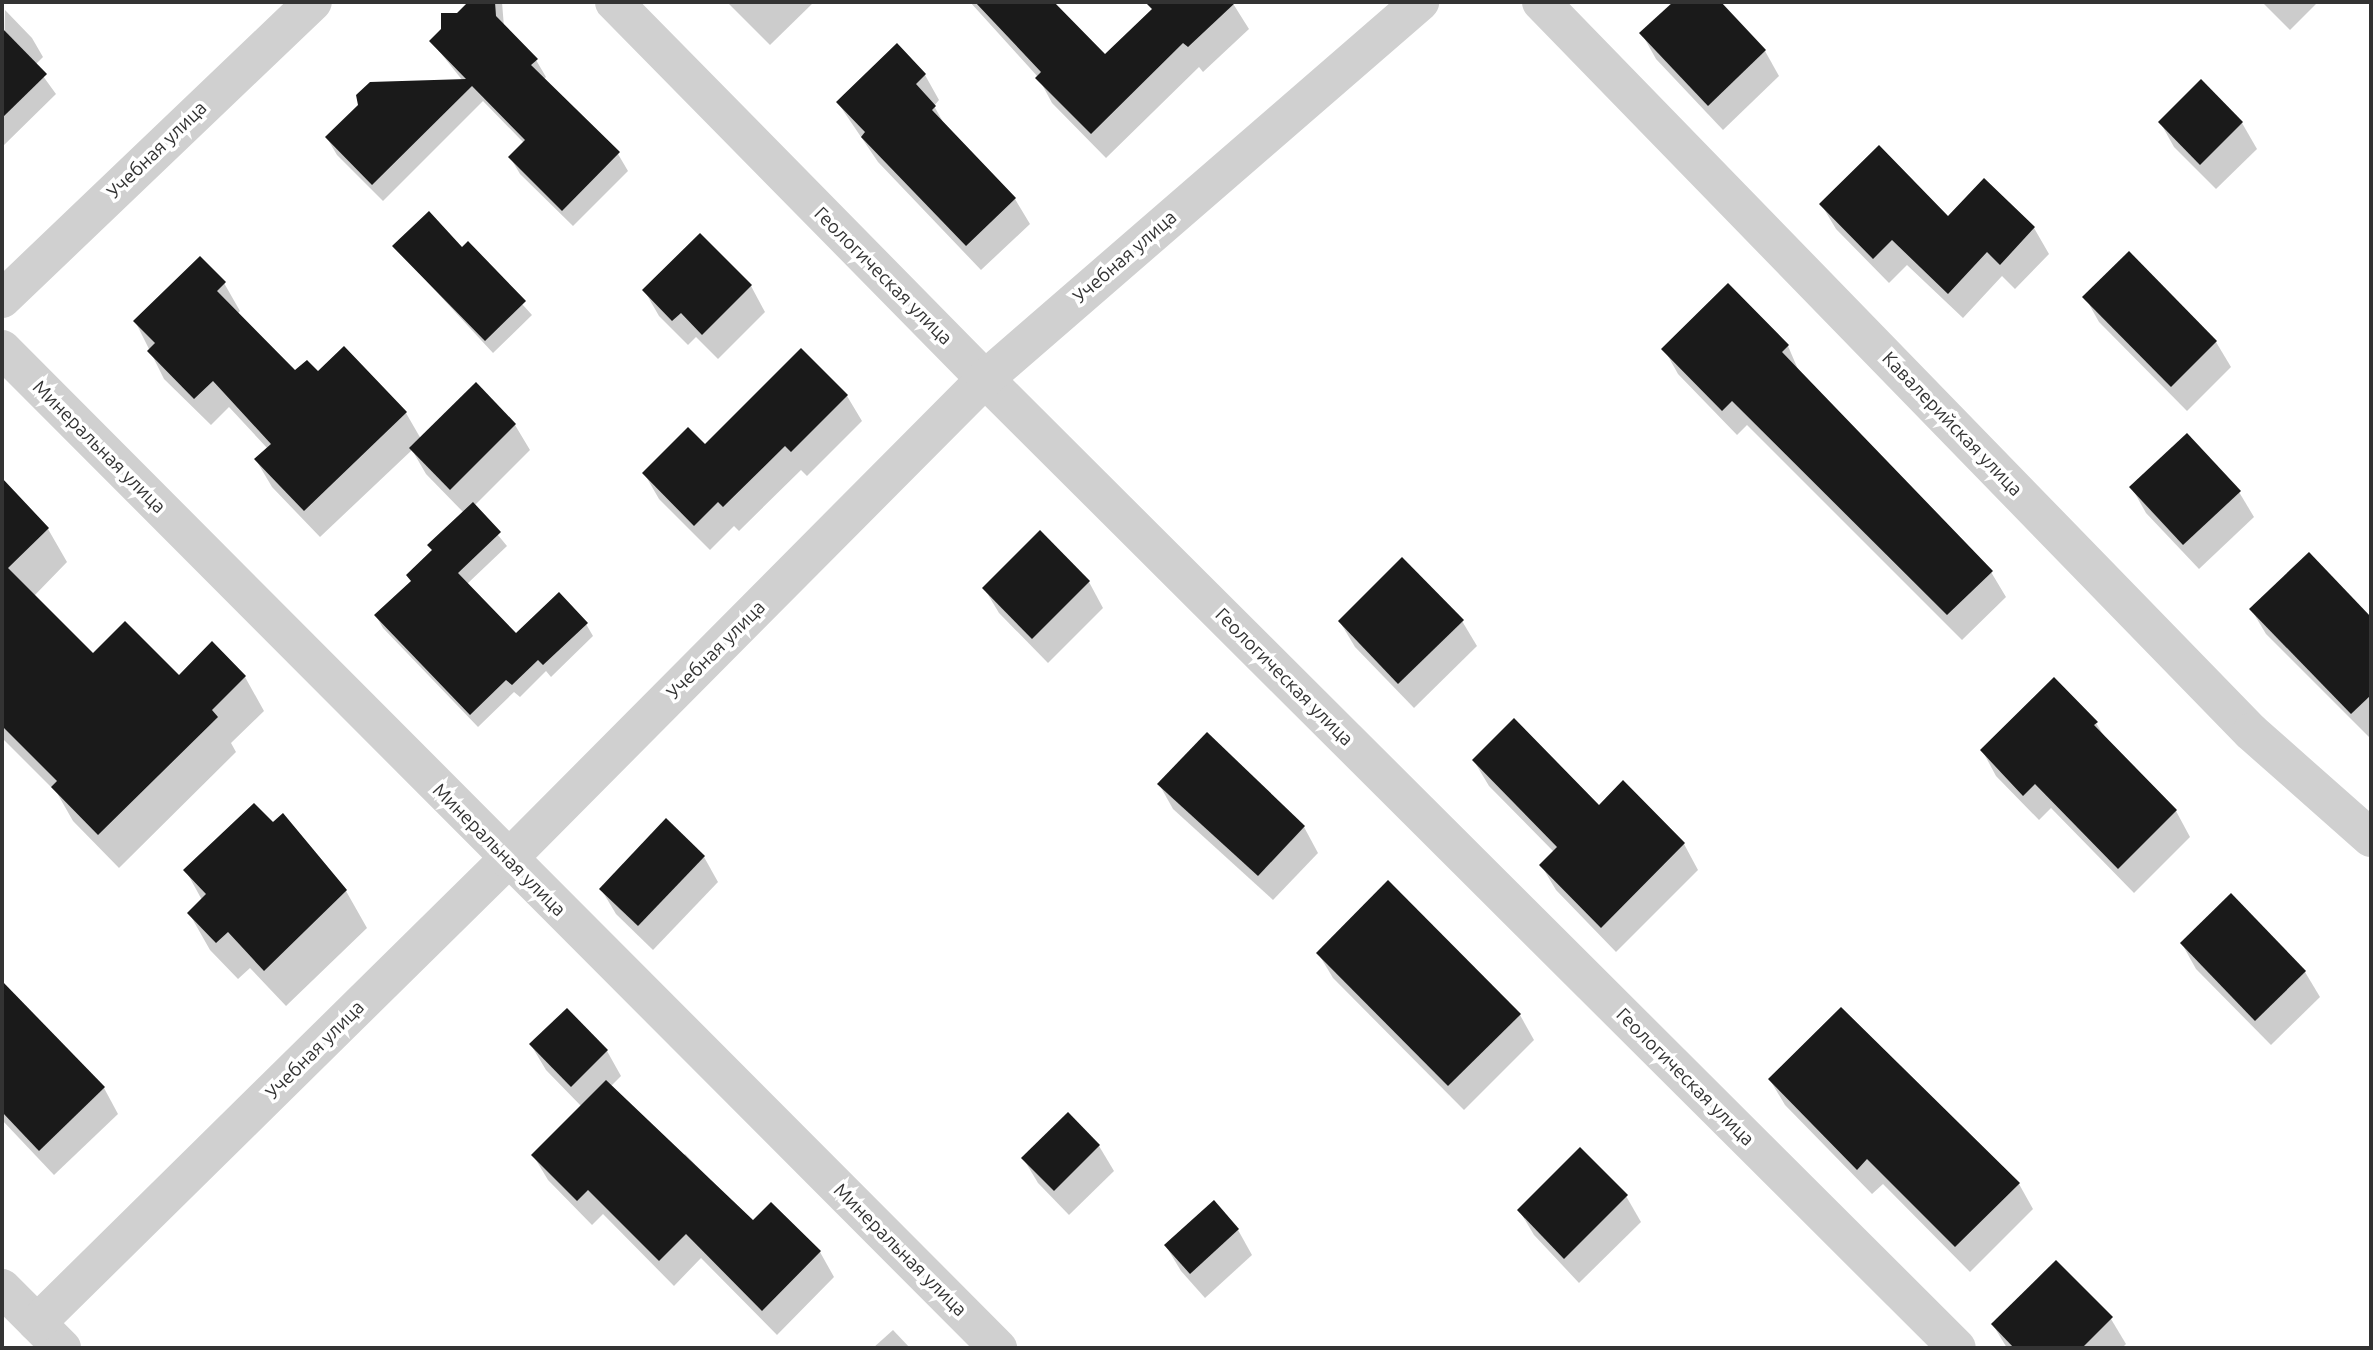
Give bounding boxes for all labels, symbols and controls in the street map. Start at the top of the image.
street label: Учебная улица [102,97,212,203]
street label: Геологическая улица [809,202,957,350]
street label: Учебная улица [1069,206,1181,308]
street label: Кавалерийская улица [1877,347,2027,501]
street label: Минеральная улица [28,376,170,518]
street label: Учебная улица [662,596,770,704]
street label: Геологическая улица [1210,603,1358,751]
street label: Минеральная улица [428,779,570,921]
street label: Учебная улица [261,996,369,1104]
street label: Геологическая улица [1611,1003,1759,1151]
street label: Минеральная улица [829,1179,971,1321]

